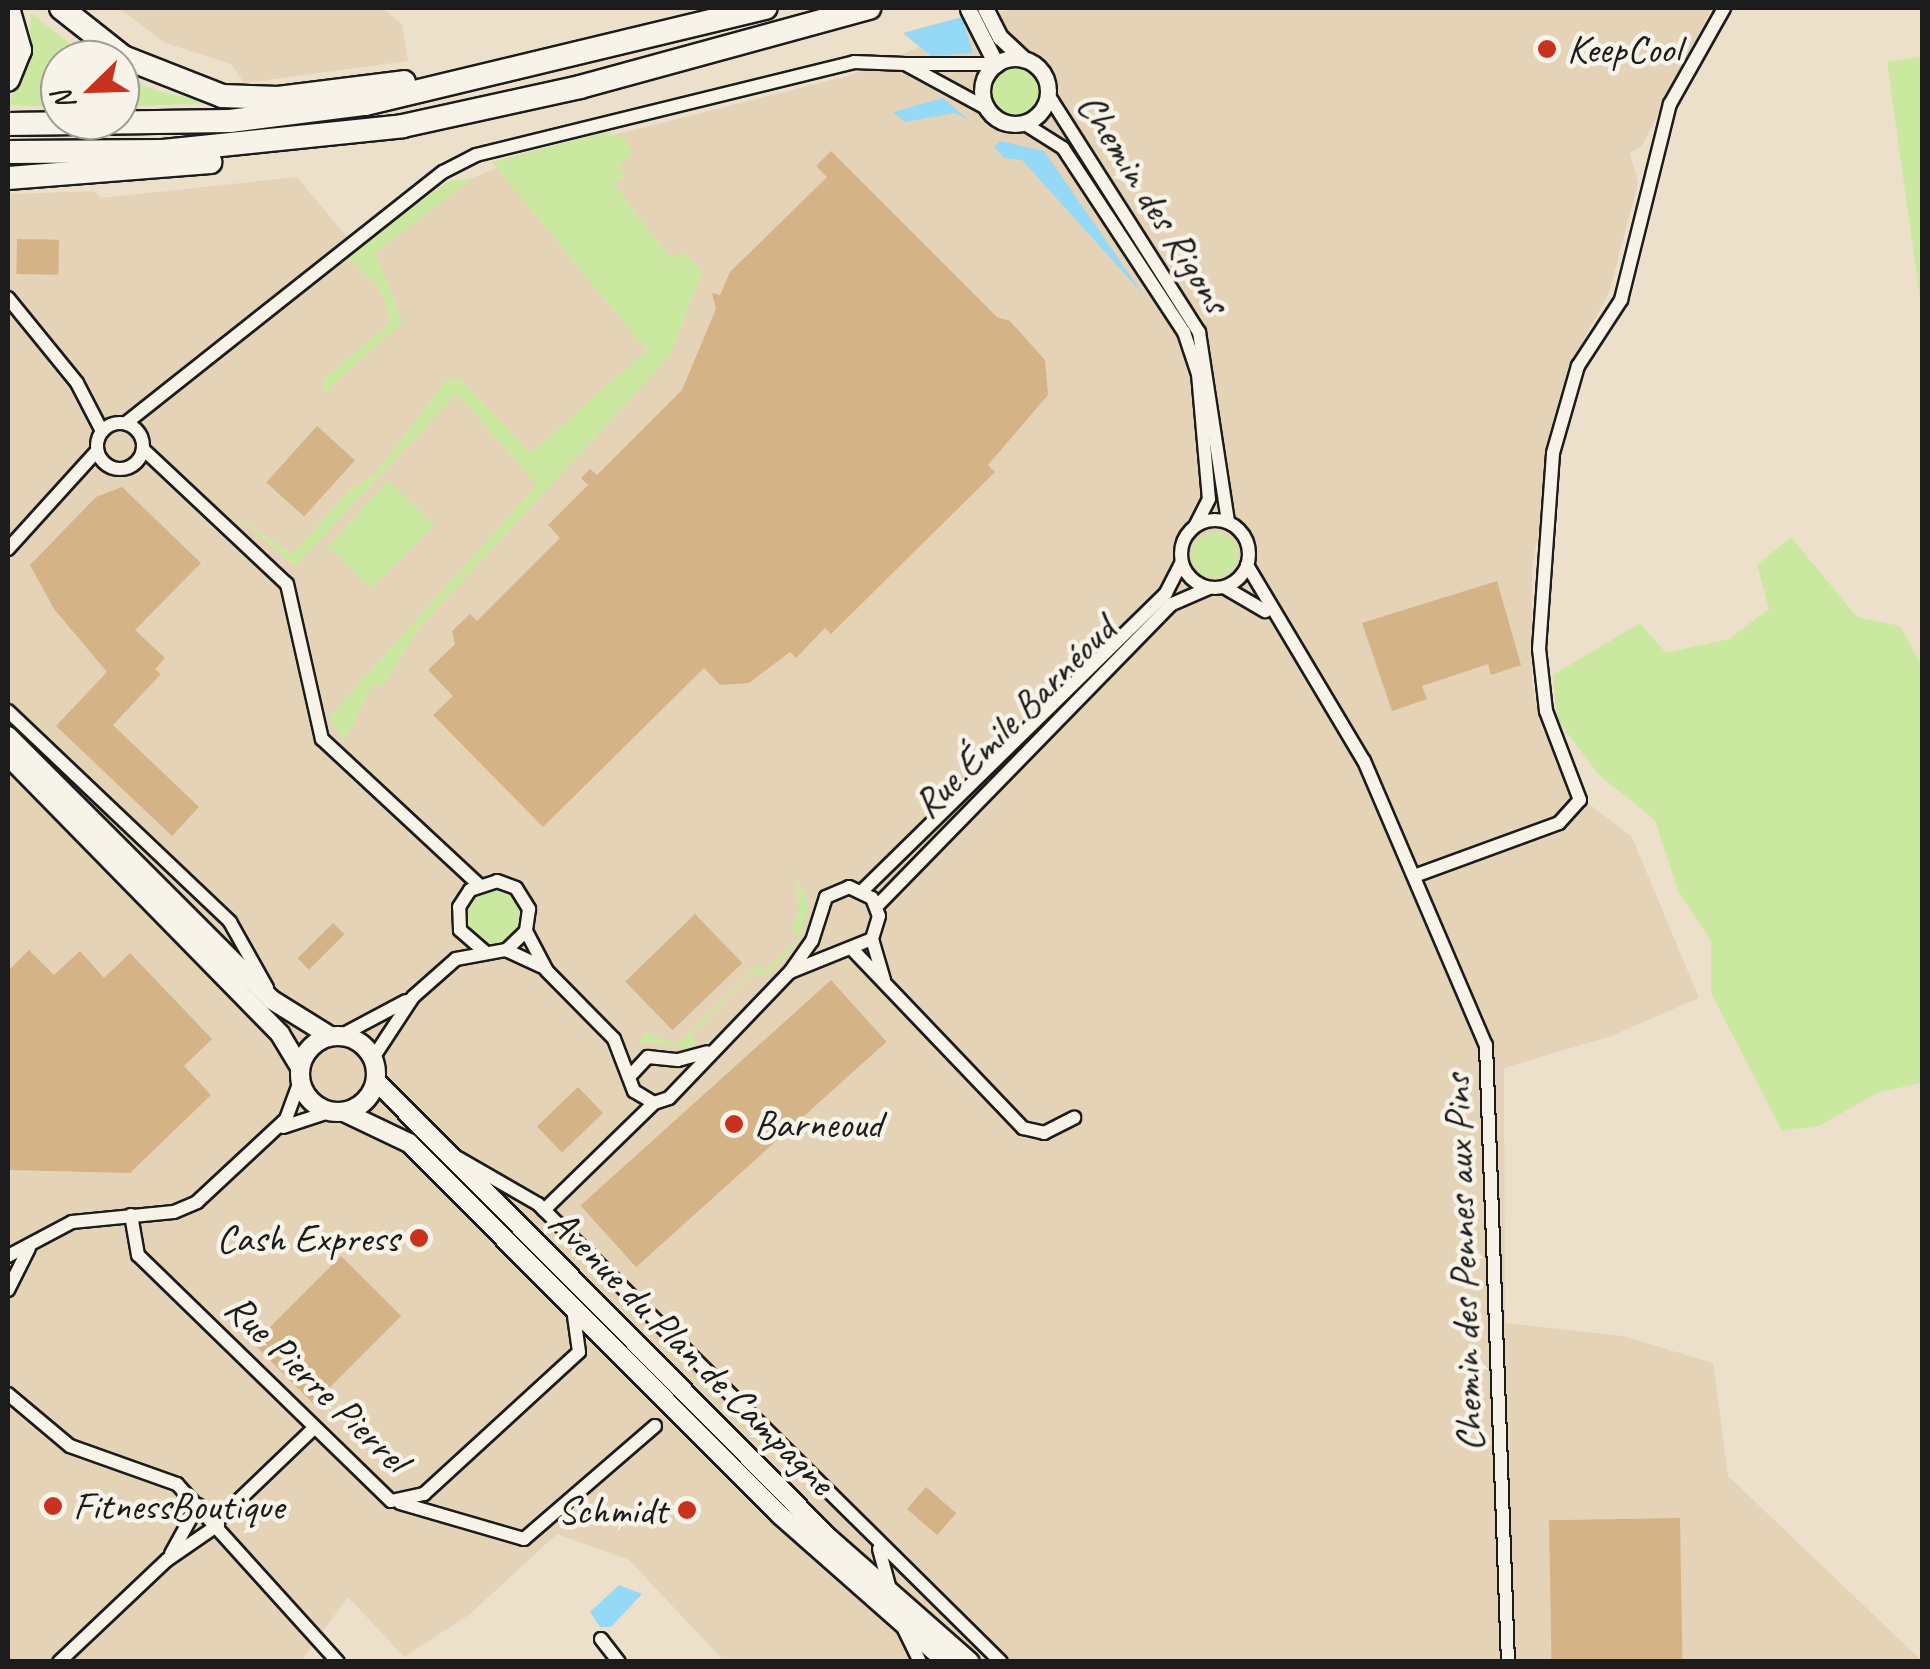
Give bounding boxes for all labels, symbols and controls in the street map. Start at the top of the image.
place label: KeepCool [1567,25,1681,73]
marker: KeepCool [1536,38,1558,60]
north arrow [40,40,140,140]
street label: Chemin des Rigons [1067,84,1241,322]
text: N [44,86,83,116]
street label: Rue Émile Barnéoud [903,606,1125,828]
street label: Chemin des Pennes aux Pins [1432,1073,1494,1453]
place label: Barneoud [754,1100,882,1148]
marker: Barneoud [723,1113,745,1135]
street label: Avenue du Plan de Campagne [539,1199,845,1505]
place label: Cash Express [216,1214,399,1262]
marker: Cash Express [408,1227,430,1249]
street label: Rue Pierre Pierrel [215,1284,419,1482]
place label: FitnessBoutique [73,1482,284,1530]
place label: Schmidt [557,1486,667,1534]
marker: FitnessBoutique [42,1495,64,1517]
marker: Schmidt [676,1499,698,1521]

